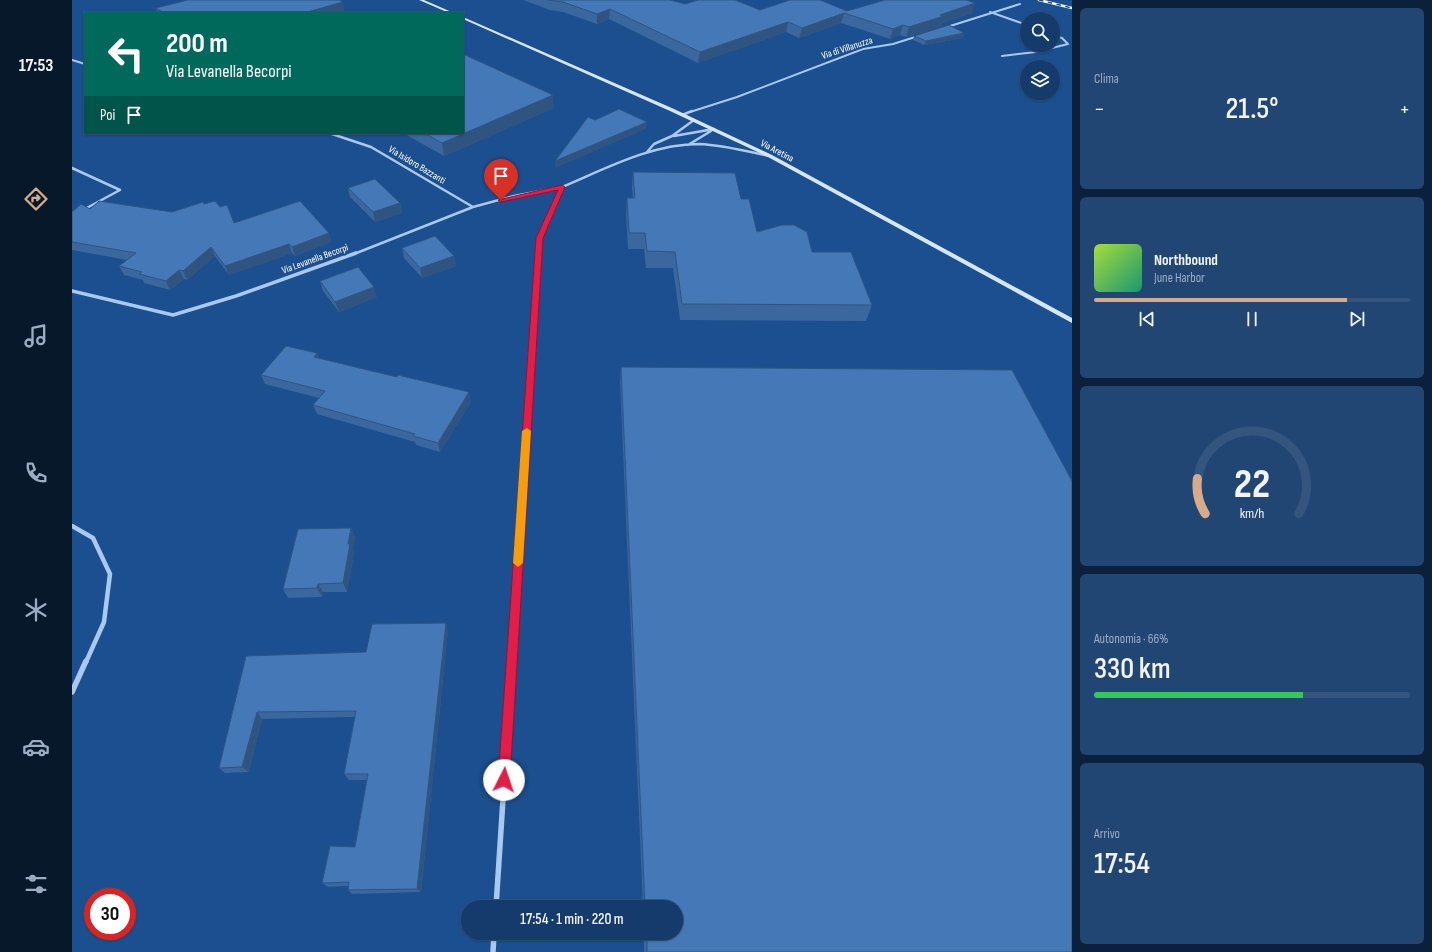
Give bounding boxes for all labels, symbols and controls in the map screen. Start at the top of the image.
map controls [1020,12,1060,100]
button: search [1020,12,1060,52]
text: 200 m [166,27,228,60]
icon: left [100,28,152,80]
street label: Via di Villanuzza [820,34,874,62]
text: 17:53 [19,55,53,76]
button: layers [1020,60,1060,100]
text: Via Levanella Becorpi [166,61,292,82]
text: Clima [1094,71,1119,87]
text: 21.5° [1225,91,1279,127]
text: − [1094,96,1105,123]
text: + [1399,96,1410,123]
icon: arrive [123,104,145,126]
text: Poi [100,106,115,125]
street label: Via Aretina [758,137,796,165]
street label: Via Isidoro Bazzanti [386,143,448,187]
pin [484,159,518,200]
icon: arrive [490,165,512,187]
icon: directions [22,185,50,213]
street label: Via Levanella Becorpi [280,241,350,277]
text: Northbound [1154,251,1218,270]
text: June Harbor [1154,270,1205,286]
icon: previous [1136,308,1158,330]
icon: pause [1241,308,1263,330]
icon: next [1346,308,1368,330]
icon: music [22,322,50,350]
icon: phone [22,459,50,487]
text: 22 [1234,460,1270,509]
text: km/h [1240,505,1264,522]
icon: climate [22,596,50,624]
text: Autonomia · 66% [1094,631,1169,647]
text: 330 km [1094,651,1171,687]
icon: car [22,733,50,761]
position arrow [483,759,525,801]
text: Arrivo [1094,826,1120,842]
text: 17:54 [1094,846,1150,882]
icon: filters [22,870,50,898]
speed limit sign: 30 [84,888,136,940]
text: 17:54 · 1 min · 220 m [520,910,624,929]

